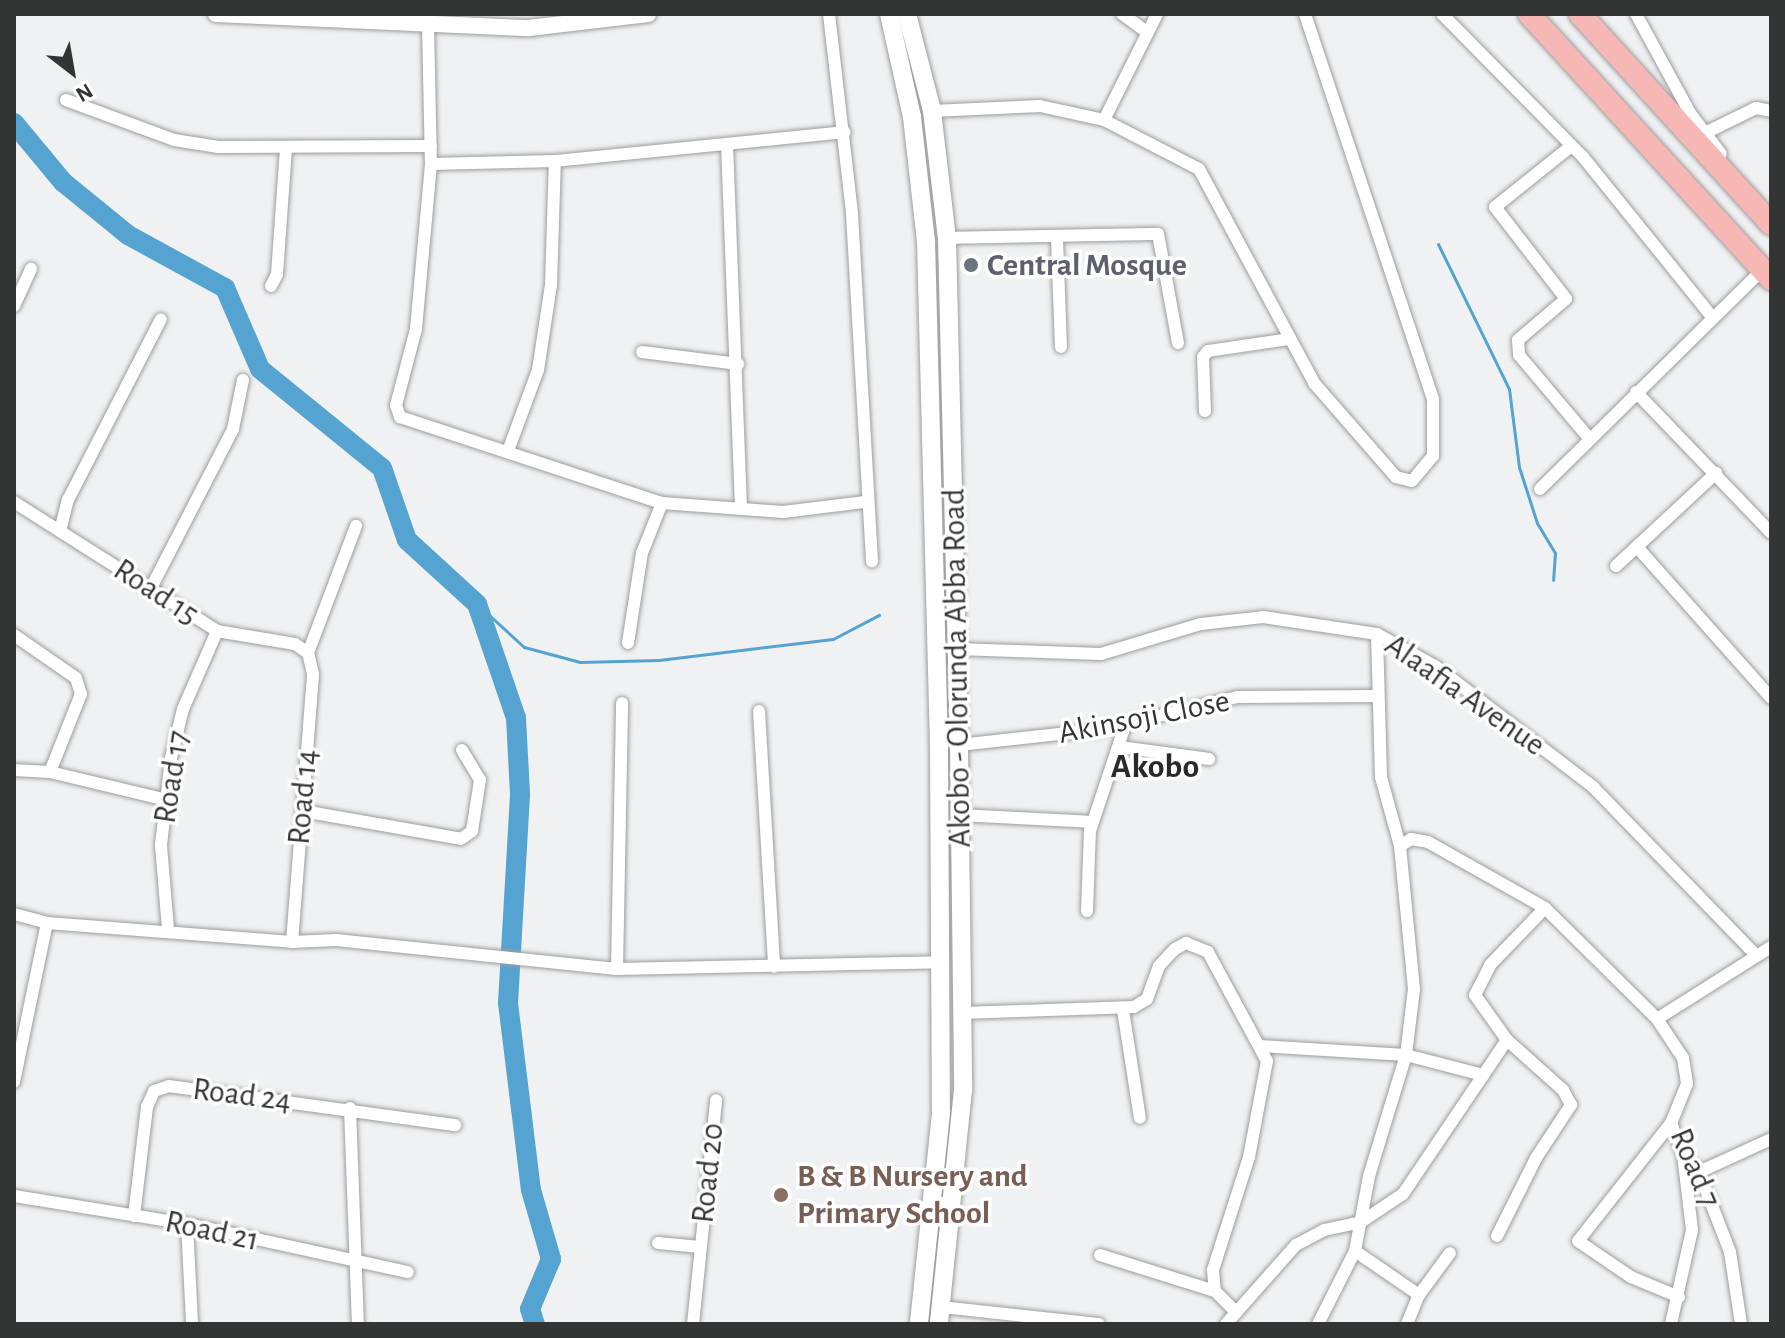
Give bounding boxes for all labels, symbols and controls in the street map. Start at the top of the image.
north arrow [32,32,112,112]
text: N [72,79,97,106]
place label: Central Mosque [987,246,1187,284]
marker: Central Mosque [962,256,980,274]
street label: Akobo - Olorunda Abba Road [935,488,979,848]
street label: Road 15 [106,550,206,634]
street label: Alaafia Avenue [1377,626,1553,764]
street label: Akinsoji Close [1055,682,1233,752]
street label: Road 17 [146,728,198,826]
street label: Road 14 [280,748,326,846]
district label: Akobo [1111,748,1199,788]
street label: Road 24 [191,1070,293,1120]
street label: Road 20 [684,1121,732,1225]
street label: Road 7 [1661,1123,1729,1213]
place label: B & B Nursery and Primary School [797,1158,1028,1233]
marker: B & B Nursery and Primary School [772,1186,790,1204]
street label: Road 21 [162,1202,262,1260]

